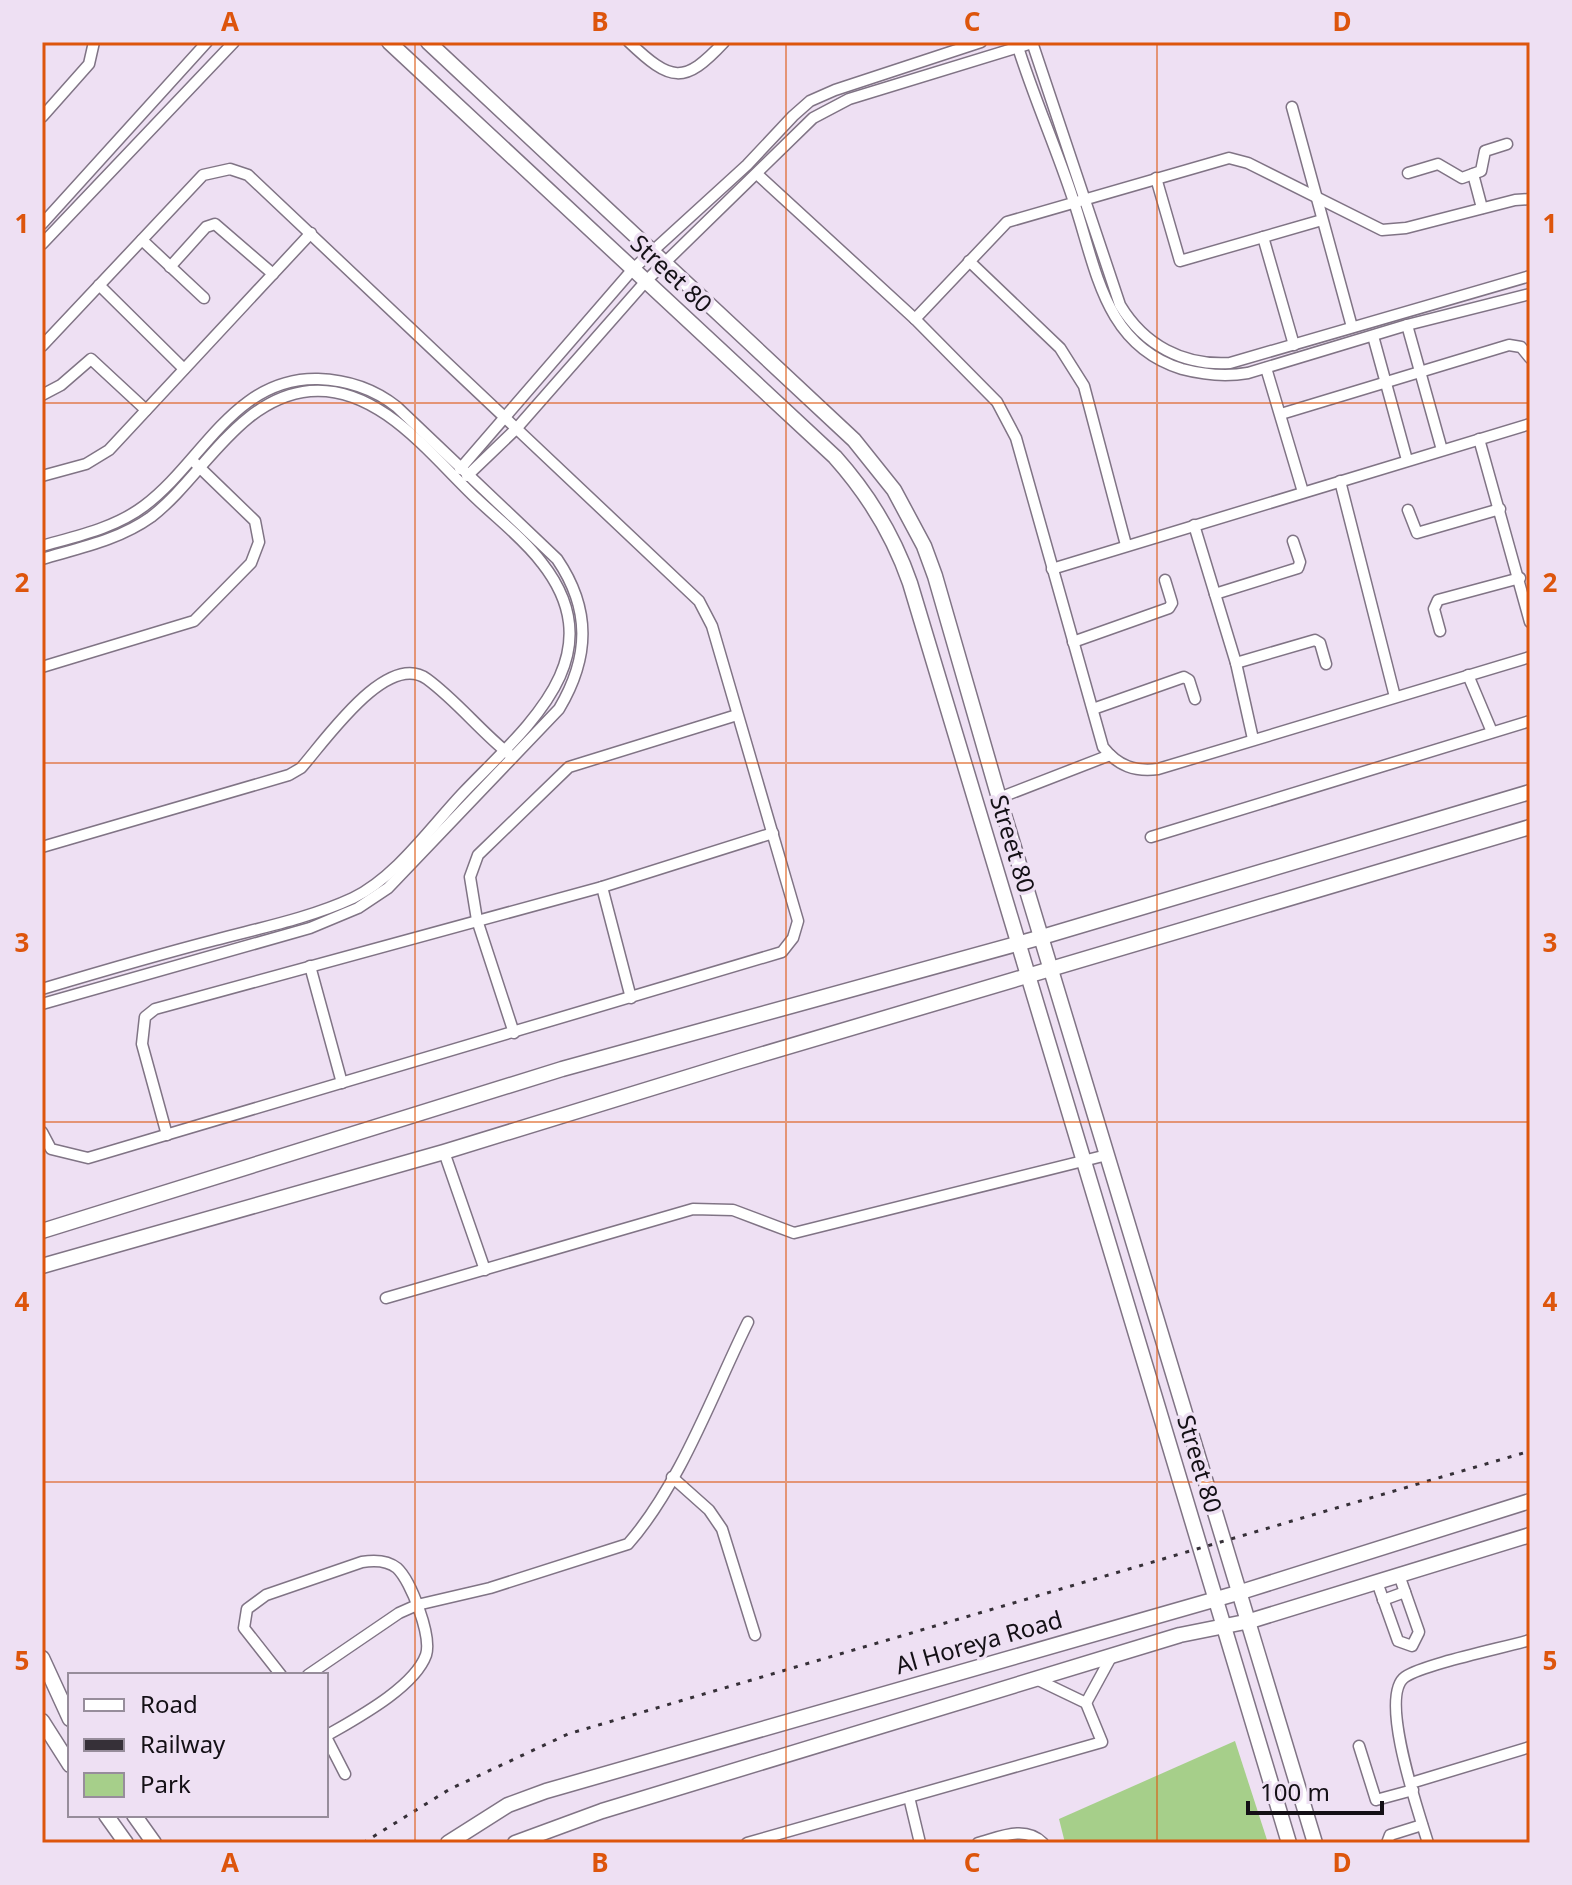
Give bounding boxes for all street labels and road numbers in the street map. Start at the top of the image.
street label: Street 80 [624,226,720,319]
street label: Street 80 [983,791,1044,897]
street label: Street 80 [1170,1411,1231,1517]
street label: Al Horeya Road [891,1602,1066,1681]

